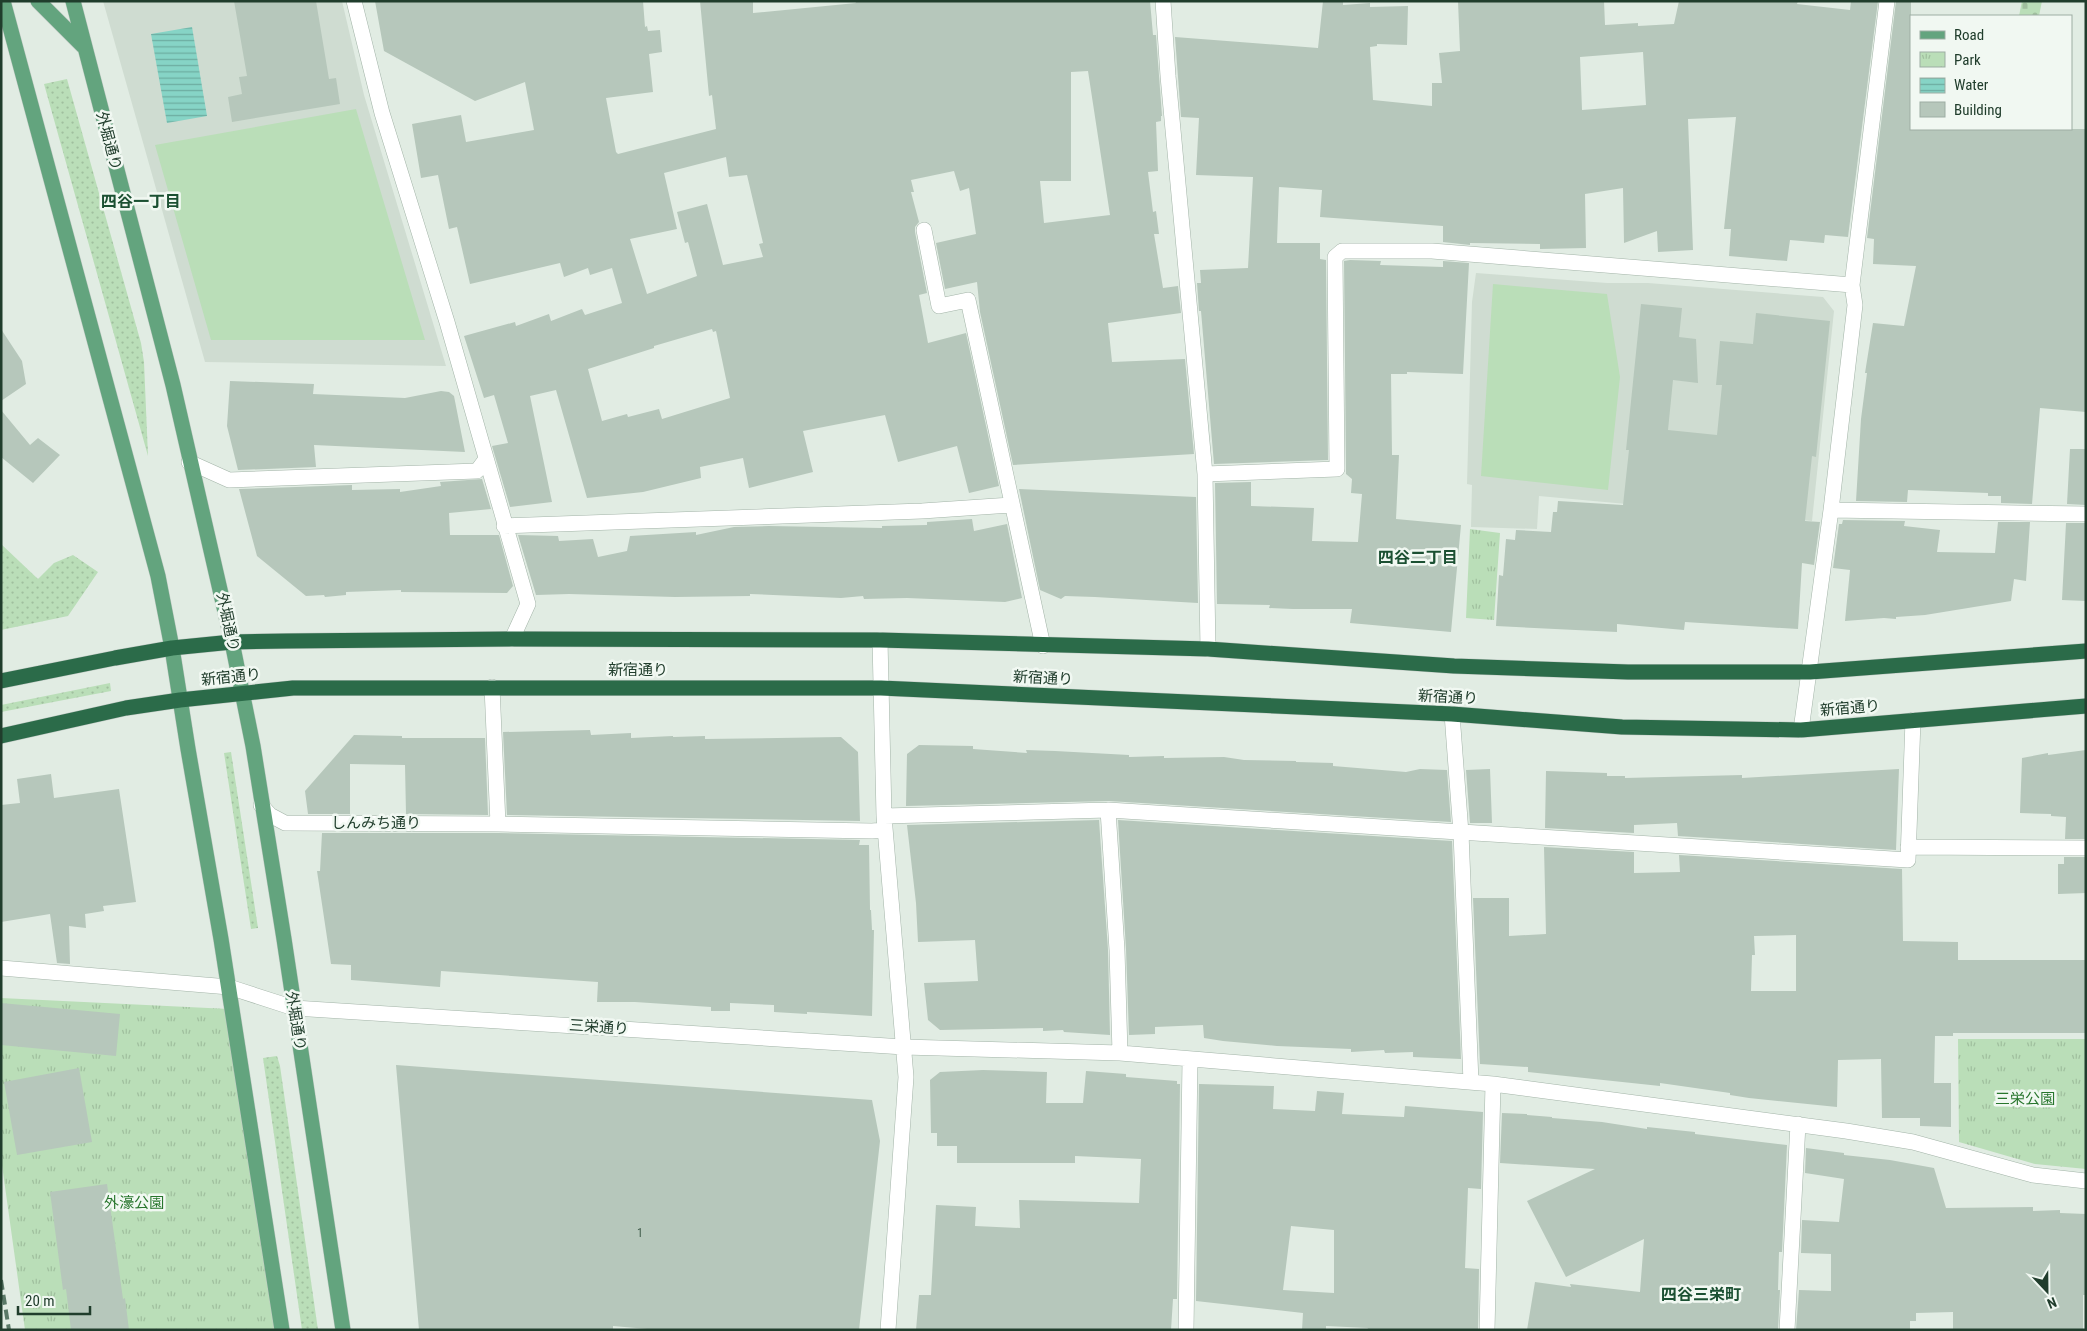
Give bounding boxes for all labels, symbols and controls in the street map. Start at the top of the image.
legend [1910,15,2072,130]
text: Road [1954,26,1984,44]
text: Park [1954,51,1981,69]
text: Water [1954,76,1989,94]
text: Building [1954,101,2002,119]
street label: 外堀通り [93,110,125,172]
district label: 四谷一丁目 [101,192,181,211]
district label: 四谷二丁目 [1378,548,1458,567]
street label: 外堀通り [213,591,243,653]
street label: 新宿通り [608,661,668,679]
street label: 新宿通り [200,665,262,689]
street label: 新宿通り [1013,667,1073,689]
street label: 新宿通り [1418,686,1478,708]
street label: 新宿通り [1819,696,1881,720]
street label: しんみち通り [331,814,421,832]
street label: 外堀通り [282,990,310,1052]
street label: 三栄通り [568,1016,630,1038]
park label: 三栄公園 [1995,1090,2055,1108]
park label: 外濠公園 [104,1194,164,1212]
house number: 1 [637,1226,643,1240]
north arrow [2022,1266,2072,1316]
scale bar [18,1284,90,1316]
district label: 四谷三栄町 [1661,1285,1741,1304]
text: 20 m [25,1292,55,1310]
text: N [2045,1294,2059,1312]

